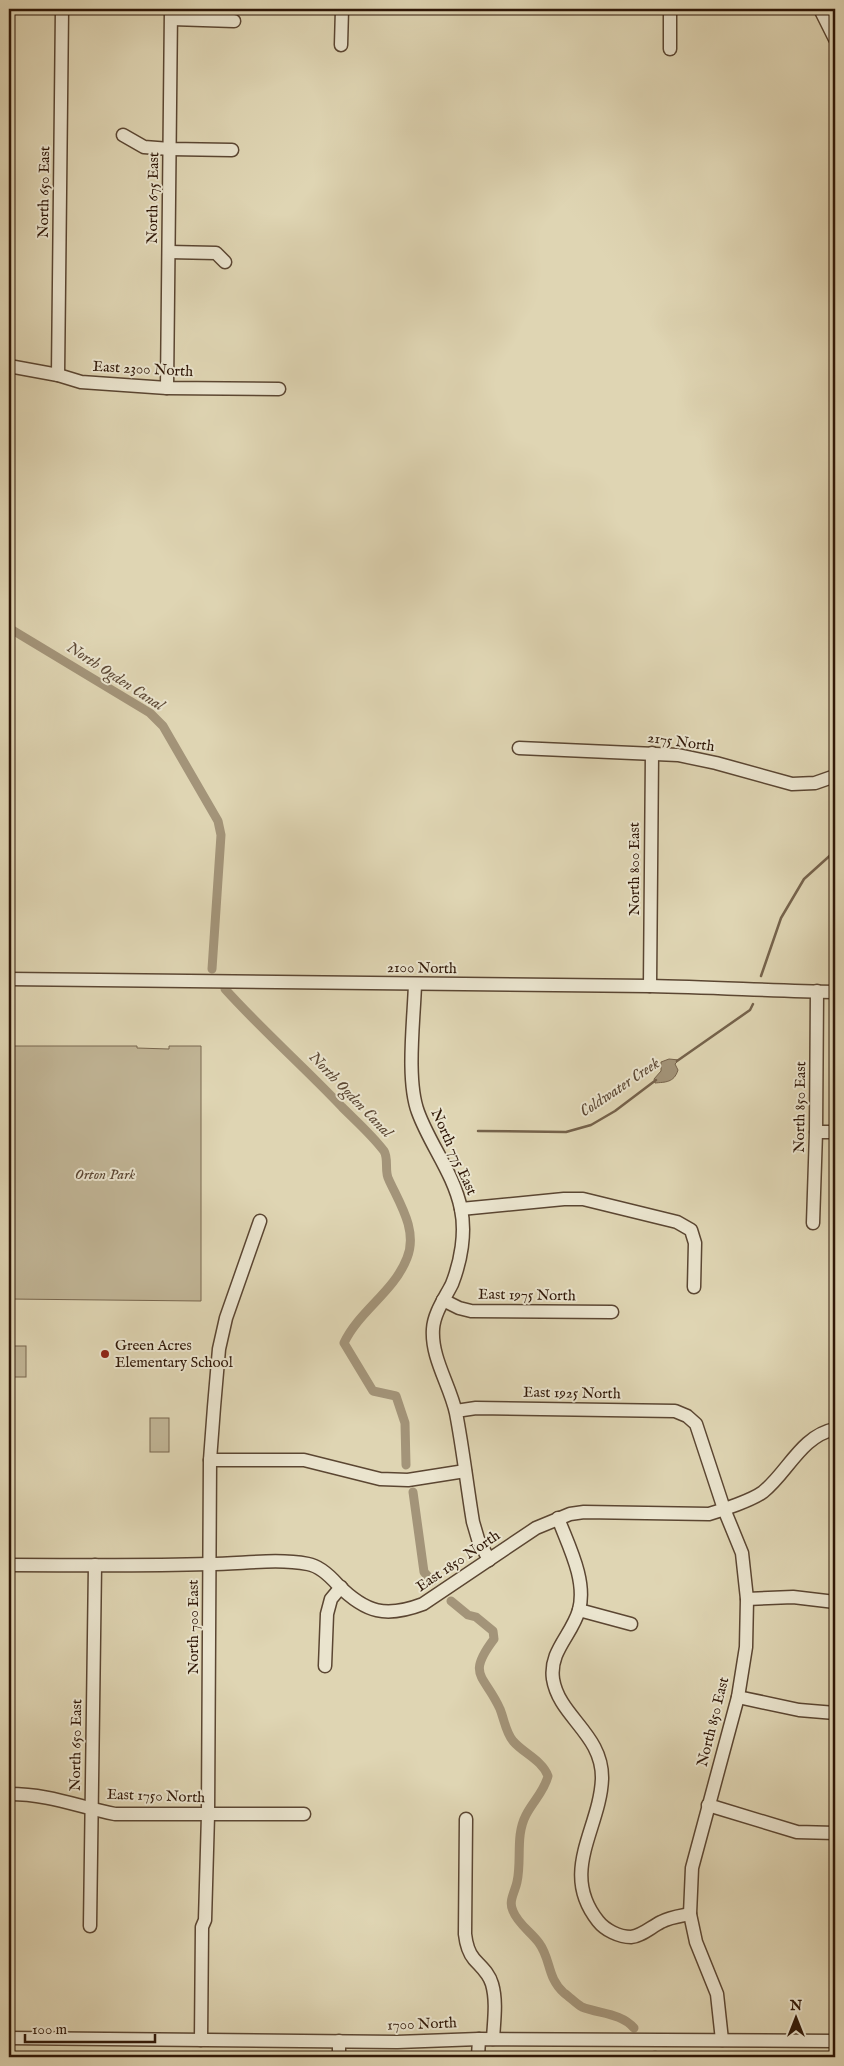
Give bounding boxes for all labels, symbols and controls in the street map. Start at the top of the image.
street label: North 650 East [34,146,54,238]
street label: North 675 East [143,152,163,244]
street label: East 2300 North [92,357,194,381]
water label: North Ogden Canal [63,638,169,717]
street label: 2175 North [646,728,716,756]
street label: North 800 East [625,822,644,916]
street label: 2100 North [387,958,457,978]
water label: North Ogden Canal [304,1048,397,1143]
water label: Coldwater Creek [576,1054,664,1122]
street label: North 850 East [790,1061,810,1153]
street label: North 775 East [426,1106,482,1198]
park label: Orton Park [75,1165,135,1184]
street label: East 1975 North [478,1285,576,1305]
place label: Green Acres Elementary School [115,1336,234,1372]
marker: Green Acres Elementary School [99,1348,111,1360]
street label: East 1925 North [523,1383,621,1403]
street label: East 1850 North [412,1526,504,1596]
street label: North 700 East [184,1580,203,1674]
street label: North 850 East [693,1675,733,1769]
street label: North 650 East [66,1699,86,1791]
street label: East 1750 North [106,1785,206,1807]
north arrow [772,1994,822,2044]
text: N [789,1997,802,2015]
scale bar [25,2011,155,2043]
street label: 1700 North [387,2013,457,2035]
text: 100 m [32,2020,68,2039]

